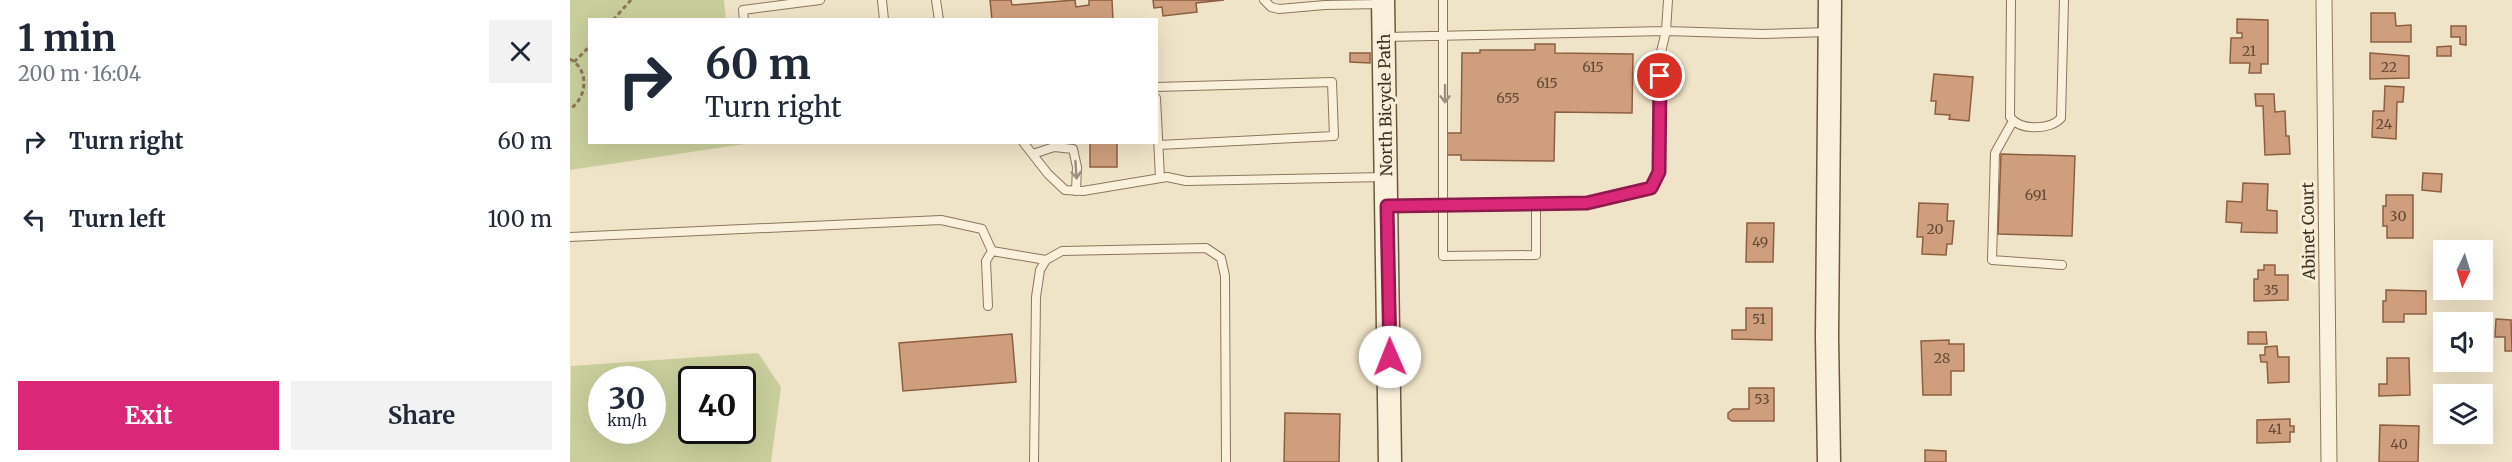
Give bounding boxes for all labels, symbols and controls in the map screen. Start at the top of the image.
text: 1 min [18,16,116,61]
button: close [489,20,552,83]
street label: North Bicycle Path [1374,33,1396,176]
text: 60 m [705,38,811,90]
icon: right [606,42,684,120]
house number: 21 [2242,42,2256,60]
pin [1634,50,1685,101]
house number: 615 [1582,58,1604,76]
house number: 22 [2381,58,2397,76]
icon: arrive [1643,59,1676,92]
text: 200 m · 16:04 [18,61,141,86]
house number: 615 [1536,74,1558,92]
one-way arrow [1439,83,1451,103]
house number: 655 [1496,89,1520,107]
text: Turn right [705,90,842,124]
house number: 24 [2376,115,2393,133]
icon: right [18,125,51,158]
text: Turn right [69,127,183,155]
text: 60 m [498,127,552,155]
one-way arrow [1071,160,1082,180]
street label: Abinet Court [2297,181,2319,281]
house number: 691 [2025,186,2047,204]
icon: left [18,203,51,236]
text: Turn left [69,205,166,233]
text: 100 m [487,205,552,233]
house number: 30 [2390,207,2406,225]
house number: 20 [1926,220,1944,238]
house number: 49 [1752,233,1768,251]
north arrow [2433,240,2493,300]
map controls [2433,240,2493,444]
house number: 35 [2263,281,2279,299]
house number: 51 [1752,310,1766,328]
button: sound [2433,312,2493,372]
position arrow [1358,325,1422,389]
house number: 28 [1934,349,1950,367]
speed limit sign: 40 [678,366,756,444]
text: 30 [609,379,645,417]
button: Exit [18,381,279,450]
button: Share [291,381,552,450]
button: layers [2433,384,2493,444]
house number: 53 [1754,390,1770,408]
text: km/h [607,411,647,430]
house number: 41 [2268,420,2282,438]
house number: 40 [2390,435,2408,453]

